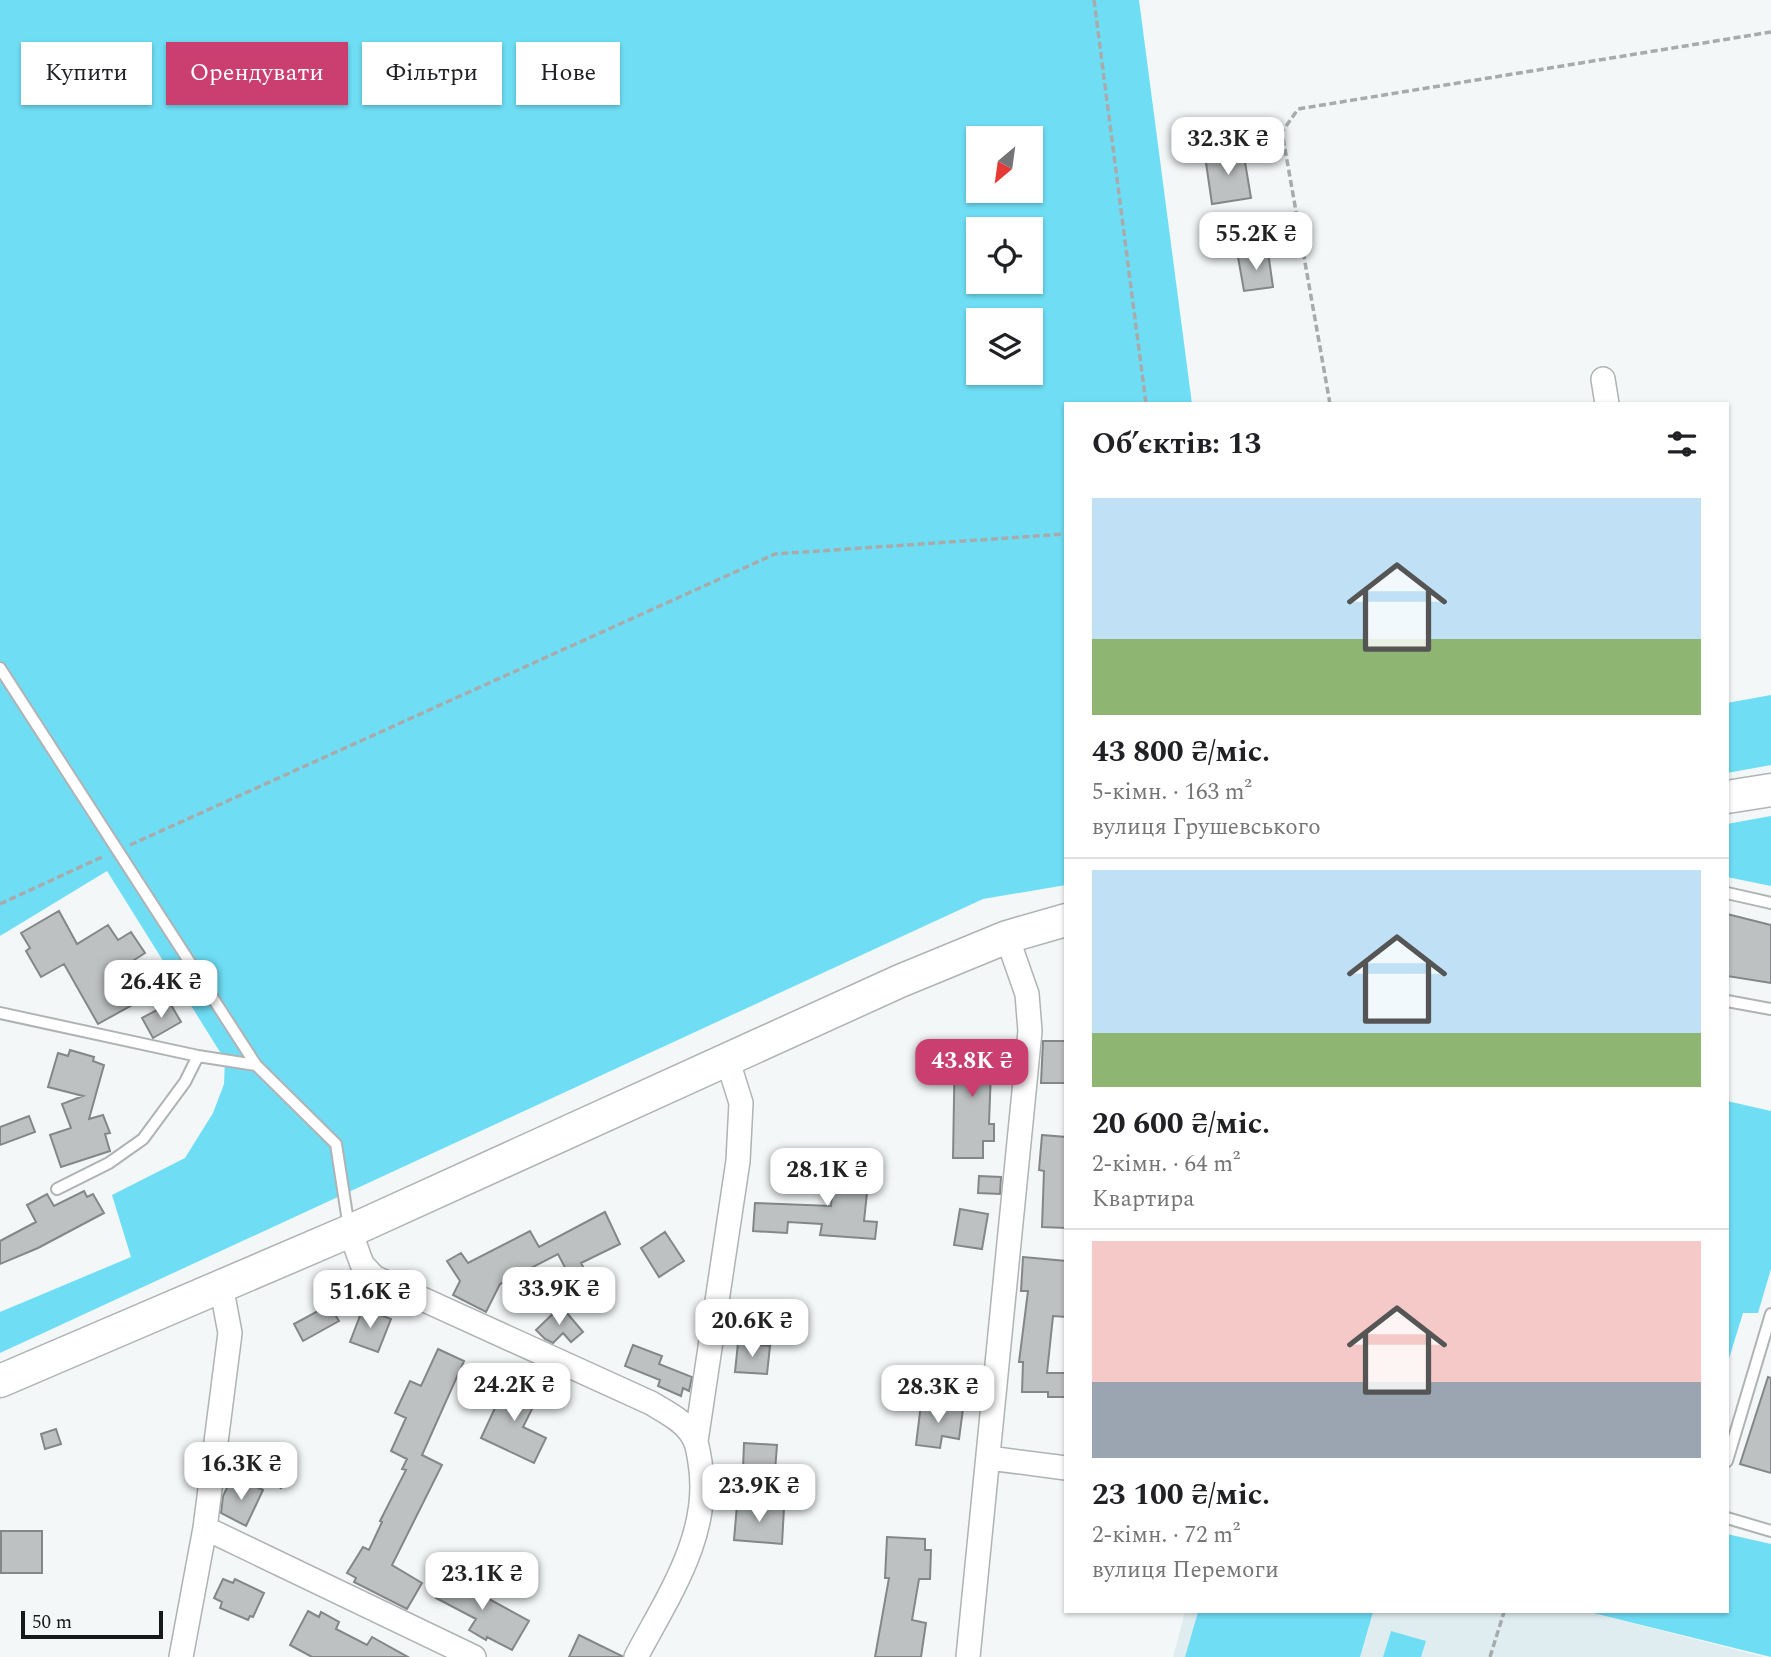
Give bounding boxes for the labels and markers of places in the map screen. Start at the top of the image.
pin: 32.3K ₴ [1163,118,1293,177]
pin: 55.2K ₴ [1191,212,1321,272]
pin: 26.4K ₴ [96,960,226,1020]
pin: 43.8K ₴ [907,1040,1037,1099]
pin: 28.1K ₴ [762,1148,892,1208]
pin: 33.9K ₴ [494,1268,624,1327]
pin: 51.6K ₴ [305,1270,435,1330]
pin: 20.6K ₴ [687,1300,817,1359]
pin: 24.2K ₴ [449,1364,579,1423]
pin: 28.3K ₴ [873,1366,1003,1425]
pin: 16.3K ₴ [176,1442,306,1502]
pin: 23.9K ₴ [694,1464,824,1524]
pin: 23.1K ₴ [417,1552,547,1612]

